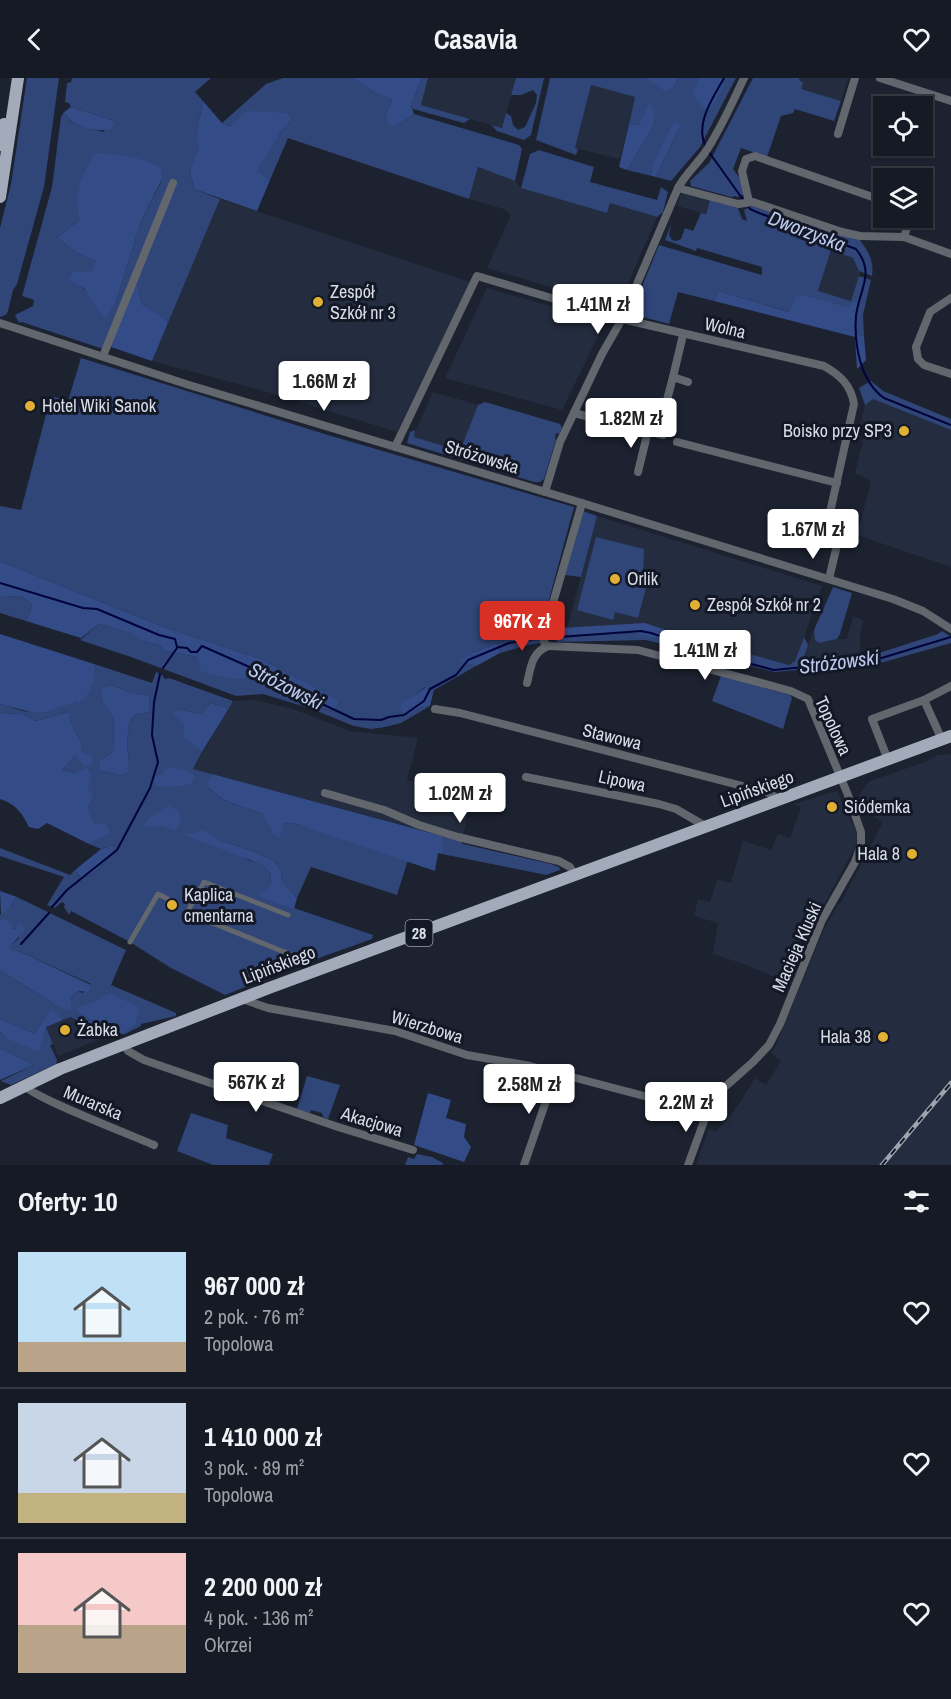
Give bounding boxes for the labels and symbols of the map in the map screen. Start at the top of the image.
water label: Dworzyska [765,204,849,258]
place label: Zespół Szkół nr 3 [330,279,396,325]
pin: 1.41M zł [536,284,660,335]
marker: Zespół Szkół nr 3 [311,295,325,309]
street label: Wolna [702,311,748,344]
pin: 1.66M zł [262,361,386,412]
place label: Hotel Wiki Sanok [42,393,157,418]
pin: 1.82M zł [569,398,693,449]
marker: Hotel Wiki Sanok [23,399,37,413]
place label: Boisko przy SP3 [783,418,892,443]
marker: Boisko przy SP3 [897,424,911,438]
street label: Stróżowska [442,433,522,480]
pin: 1.67M zł [751,509,875,560]
place label: Orlik [627,566,659,591]
marker: Orlik [608,572,622,586]
place label: Zespół Szkół nr 2 [707,592,821,617]
marker: Zespół Szkół nr 2 [688,598,702,612]
pin: 967K zł [467,601,577,652]
pin: 1.41M zł [643,630,767,681]
water label: Stróżowski [797,643,881,680]
water label: Stróżowski [244,655,328,716]
street label: Topolowa [809,692,858,759]
street label: Stawowa [580,717,644,756]
street label: Lipowa [596,763,648,798]
street label: Lipińskiego [717,764,797,813]
pin: 1.02M zł [398,773,522,824]
place label: Siódemka [844,794,910,819]
marker: Siódemka [825,800,839,814]
place label: Hala 8 [857,841,900,866]
marker: Hala 8 [905,847,919,861]
place label: Kaplica cmentarna [184,882,254,928]
marker: Kaplica cmentarna [165,898,179,912]
street label: Macieja Kluski [766,898,827,996]
road number: 28 [406,920,432,946]
street label: Lipińskiego [239,939,319,990]
street label: Wierzbowa [388,1004,466,1049]
place label: Żabka [77,1017,118,1042]
marker: Żabka [58,1023,72,1037]
place label: Hala 38 [820,1024,871,1049]
marker: Hala 38 [876,1030,890,1044]
pin: 567K zł [201,1062,311,1113]
pin: 2.58M zł [467,1064,591,1115]
street label: Murarska [60,1079,126,1126]
pin: 2.2M zł [631,1082,741,1133]
street label: Akacjowa [337,1100,406,1143]

